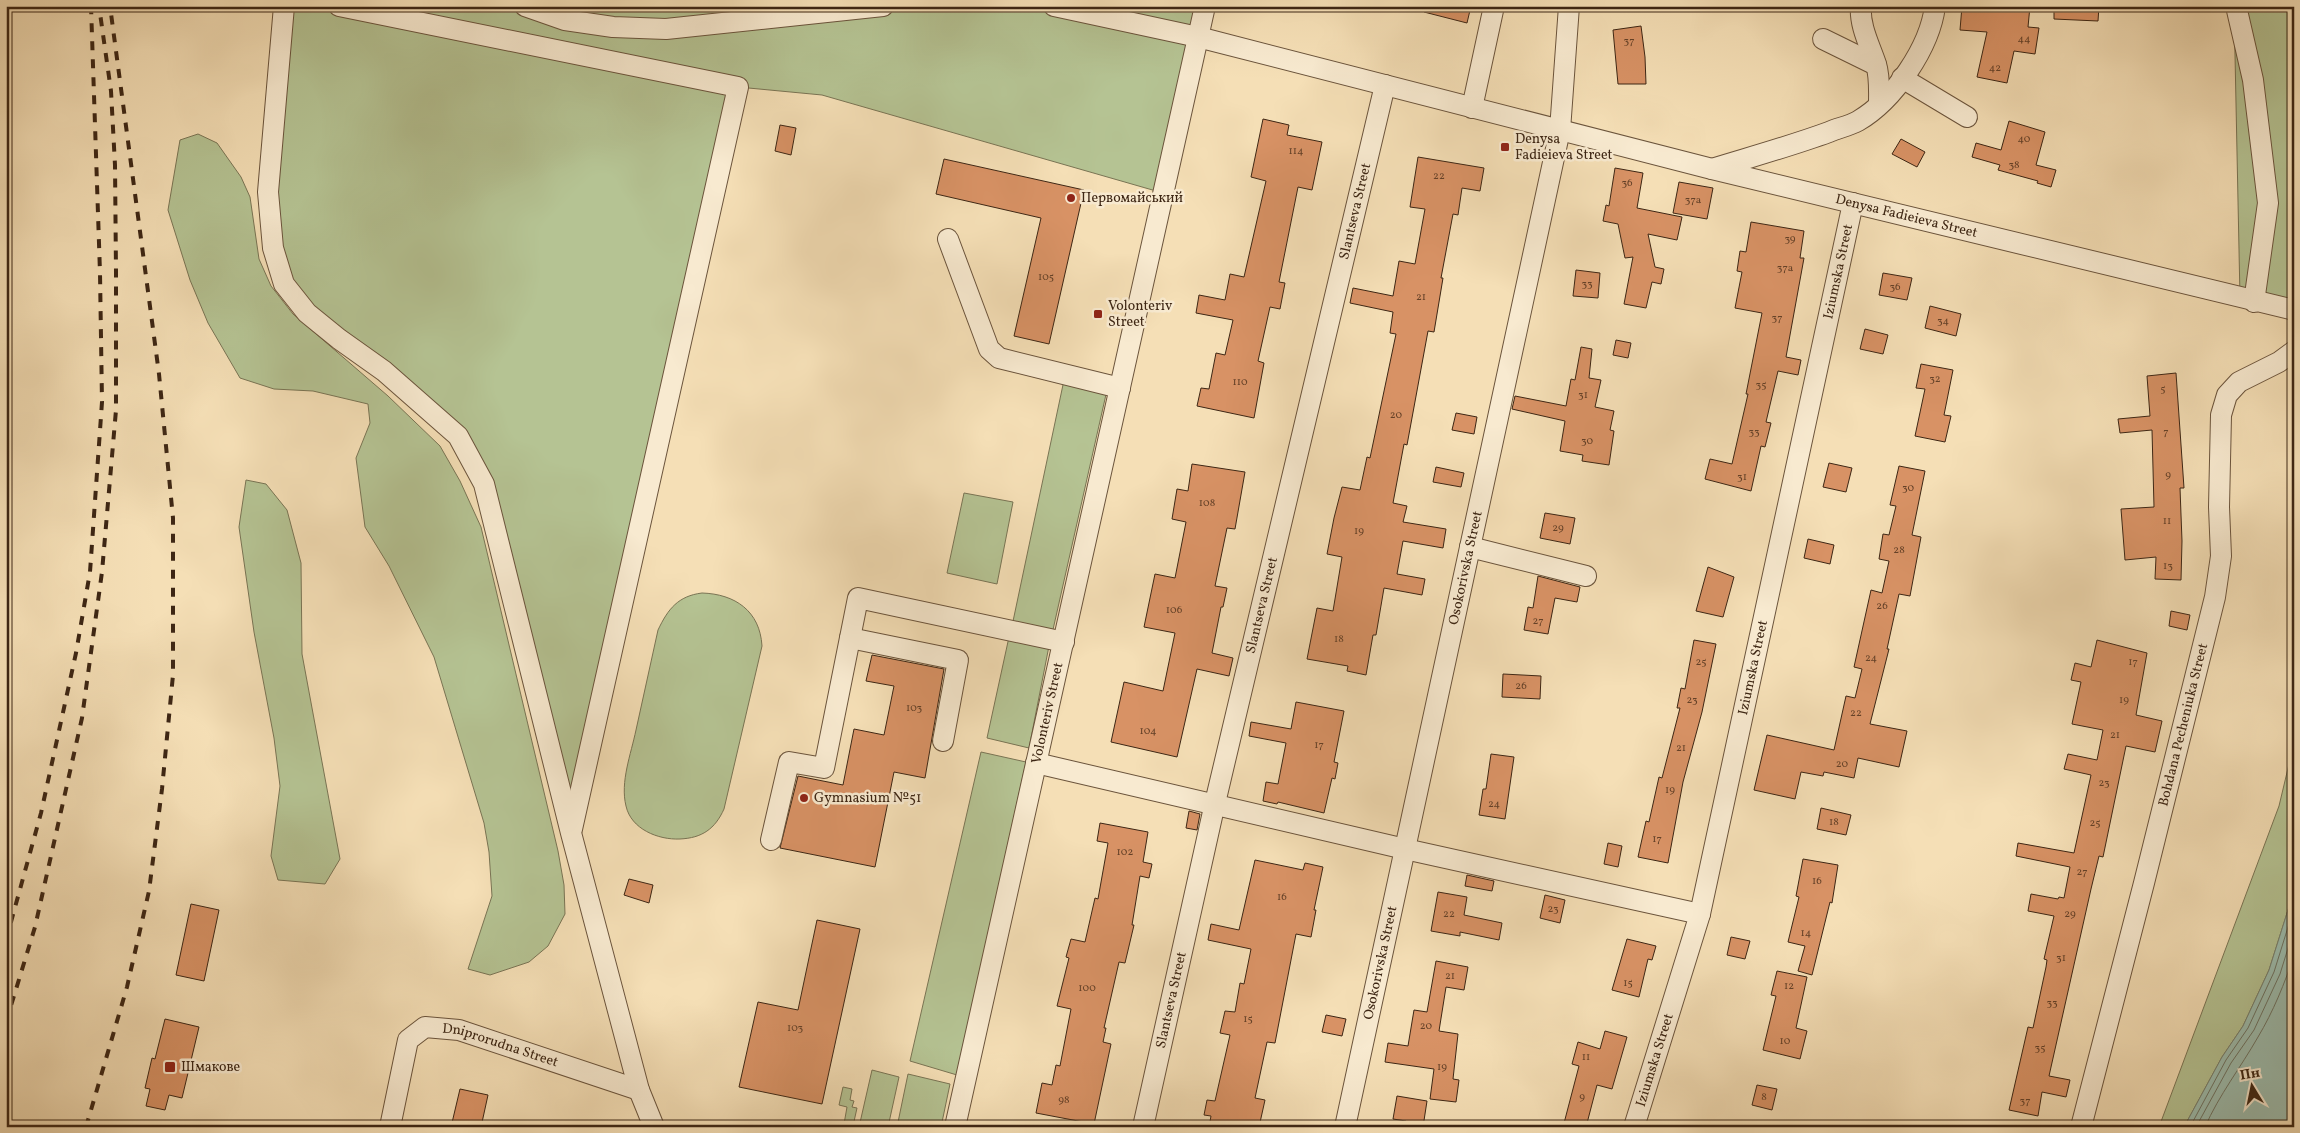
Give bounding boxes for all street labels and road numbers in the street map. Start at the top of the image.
street label: Slantseva Street [1334,161,1376,261]
street label: Denysa Fadieieva Street [1833,190,1979,242]
street label: Iziumska Street [1819,222,1858,321]
street label: Osokorivska Street [1444,509,1487,627]
street label: Slantseva Street [1241,555,1282,656]
street label: Iziumska Street [1734,618,1772,717]
street label: Bohdana Pecheniuka Street [2154,641,2213,808]
street label: Volonteriv Street [1027,660,1068,766]
street label: Osokorivska Street [1359,904,1402,1022]
street label: Slantseva Street [1151,950,1191,1050]
street label: Iziumska Street [1631,1011,1678,1109]
street label: Dniprorudna Street [441,1019,561,1072]

